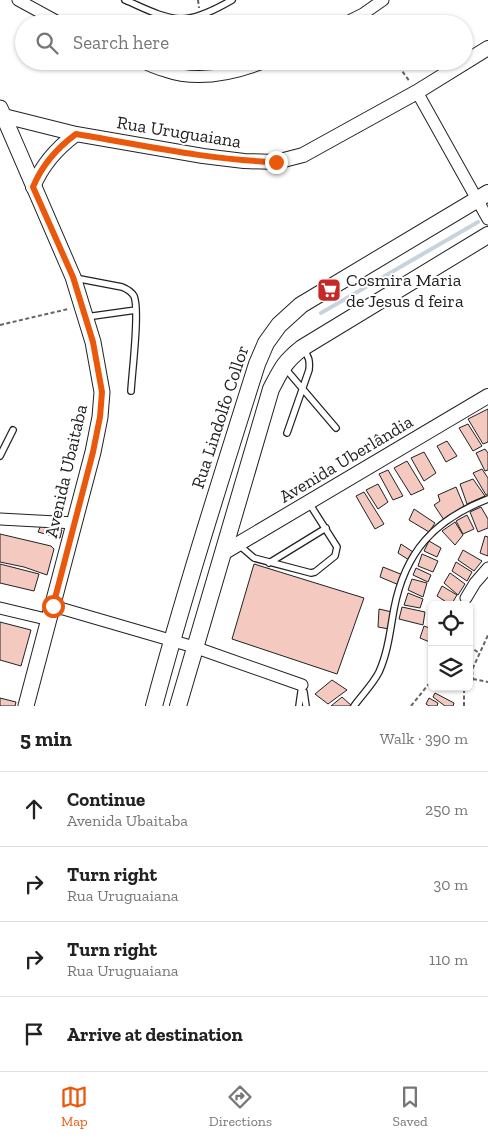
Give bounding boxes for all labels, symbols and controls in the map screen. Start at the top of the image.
search box [15,15,473,70]
icon: search [33,29,61,57]
text: Search here [73,31,169,54]
street label: Rua Uruguaiana [115,111,243,153]
route end [265,151,288,174]
place label: Cosmira Maria de Jesus d feira [346,269,464,312]
supermarket icon: Cosmira Maria de Jesus d feira [316,277,342,303]
street label: Rua Lindolfo Collor [186,343,254,491]
street label: Avenida Ubaitaba [40,402,92,540]
street label: Avenida Uberlândia [275,410,417,508]
route start [42,595,65,618]
map controls [428,601,473,691]
button: locate [428,601,473,646]
button: layers [428,646,473,691]
text: 5 min [20,726,72,751]
text: Walk · 390 m [380,729,468,748]
text: Continue [67,788,145,811]
icon: ahead [20,795,48,823]
text: 250 m [425,800,468,819]
text: Avenida Ubaitaba [67,811,188,830]
text: Turn right [67,863,157,886]
icon: right [20,870,48,898]
text: 30 m [434,875,468,894]
text: Rua Uruguaiana [67,886,179,905]
text: Turn right [67,938,157,961]
icon: right [20,945,48,973]
text: 110 m [429,950,468,969]
text: Rua Uruguaiana [67,961,179,980]
icon: arrive [20,1020,48,1048]
text: Arrive at destination [67,1023,243,1046]
tab: Map [60,1083,88,1130]
tab: Directions [209,1083,272,1130]
tab: Saved [393,1083,428,1130]

